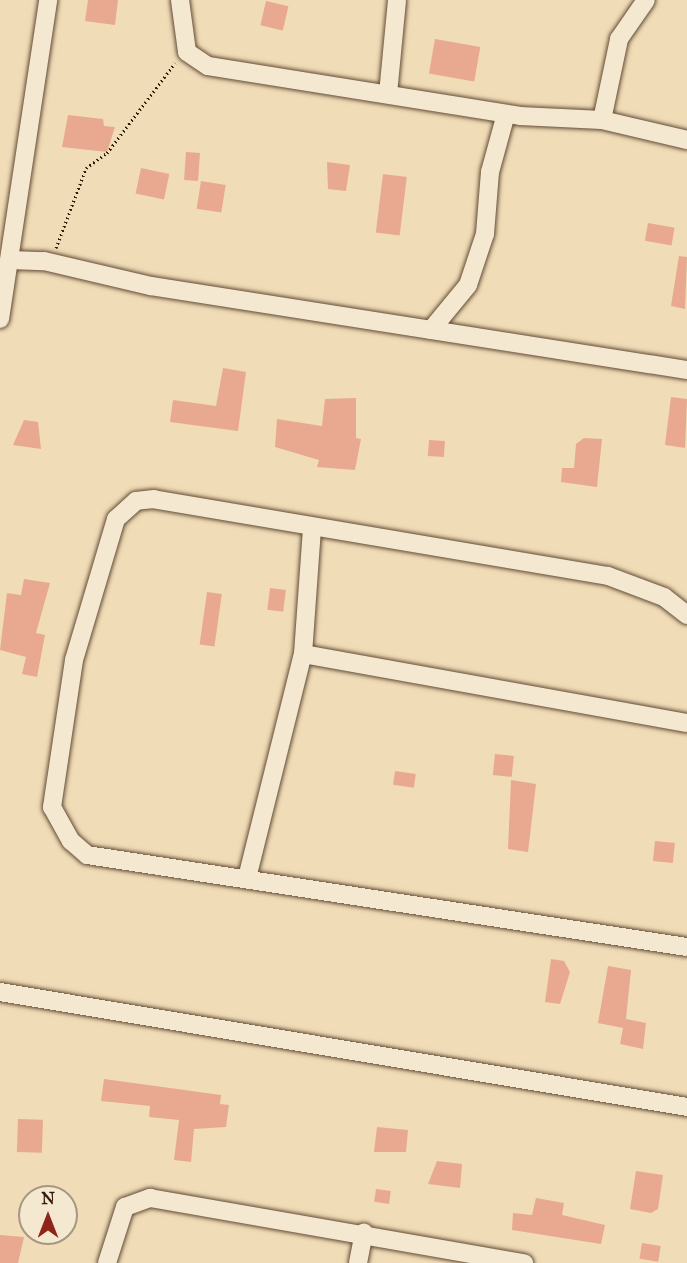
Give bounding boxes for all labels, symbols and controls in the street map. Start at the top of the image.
north arrow [18,1185,78,1245]
text: N [41,1189,55,1208]

